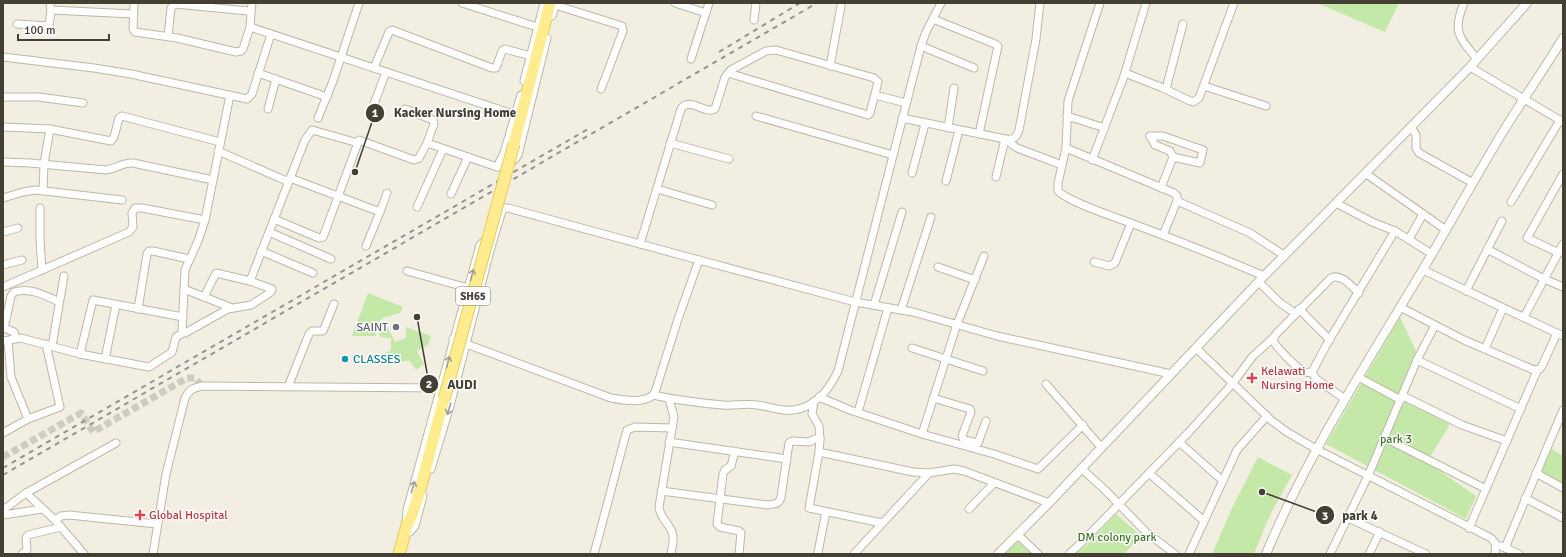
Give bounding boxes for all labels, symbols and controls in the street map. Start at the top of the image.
scale bar [18,16,109,42]
text: 100 m [24,23,56,38]
callout: Kacker Nursing Home [365,100,524,125]
text: Kacker Nursing Home [394,105,517,121]
text: 1 [372,106,379,121]
one-way arrow [469,269,476,282]
road number: SH65 [456,287,490,305]
place label: SAINT [356,320,388,335]
marker: SAINT [391,322,401,332]
place label: CLASSES [353,352,401,367]
marker: CLASSES [340,354,350,364]
one-way arrow [444,355,452,368]
place label: Kelawati Nursing Home [1261,364,1334,393]
callout: AUDI [419,372,485,397]
marker: Kelawati Nursing Home [1246,372,1258,384]
text: 2 [426,377,432,392]
text: AUDI [447,377,477,393]
one-way arrow [445,402,452,415]
park label: park 3 [1380,432,1412,447]
one-way arrow [410,481,417,494]
callout: park 4 [1315,503,1386,528]
place label: Global Hospital [149,508,228,523]
text: park 4 [1342,508,1378,524]
marker: Global Hospital [134,509,146,521]
text: 3 [1322,509,1328,524]
park label: DM colony park [1077,530,1157,545]

